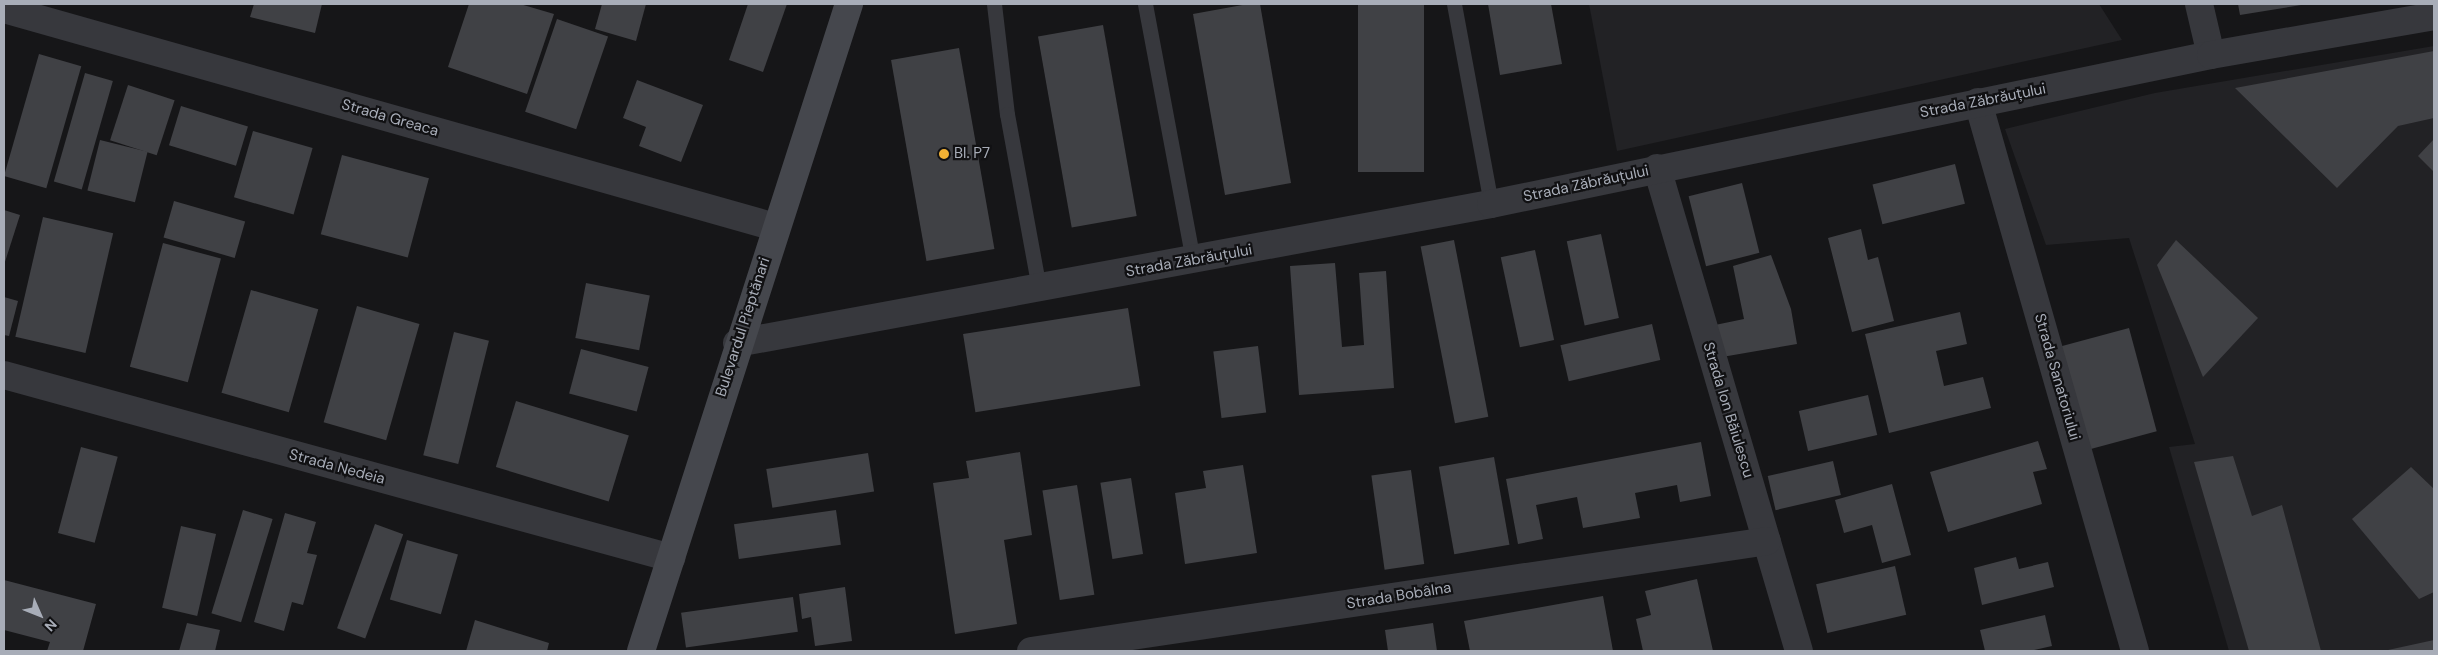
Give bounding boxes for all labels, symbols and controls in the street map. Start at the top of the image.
street label: Strada Zăbrăuțului [1919,80,2047,122]
street label: Strada Greaca [340,96,440,140]
place label: Bl. P7 [954,145,990,163]
marker: Bl. P7 [938,148,950,160]
street label: Strada Zăbrăuțului [1522,162,1650,206]
street label: Strada Zăbrăuțului [1124,241,1254,281]
street label: Bulevardul Pieptănari [712,255,774,399]
street label: Strada Sanatoriului [2030,312,2084,442]
street label: Strada Ion Băiulescu [1699,340,1757,480]
street label: Strada Nedeia [287,446,387,488]
street label: Strada Bobâlna [1346,579,1452,613]
north arrow [15,590,65,640]
text: N [41,615,61,635]

